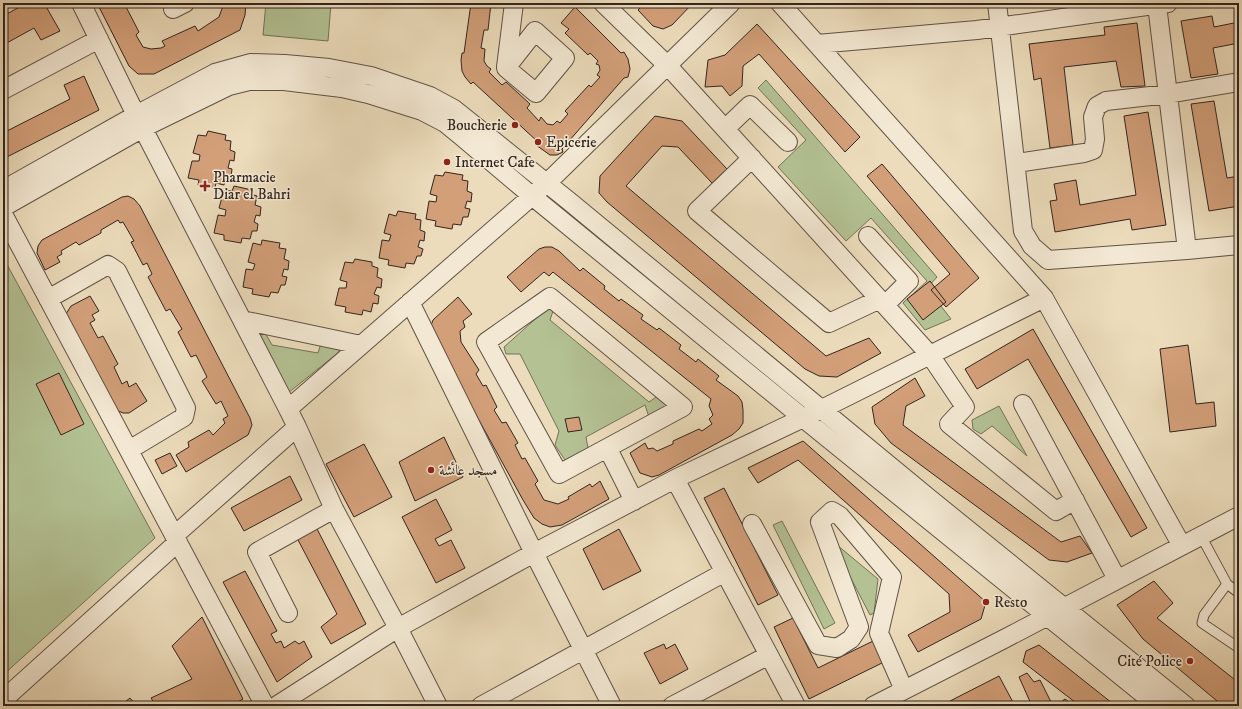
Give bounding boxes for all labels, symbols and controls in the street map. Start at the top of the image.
place label: Boucherie [447,116,507,135]
marker: Boucherie [510,120,520,130]
place label: Epicerie [546,133,596,152]
marker: Epicerie [533,137,543,147]
place label: Internet Cafe [455,153,535,172]
marker: Internet Cafe [442,157,452,167]
place label: Pharmacie Diar el Bahri [213,168,290,204]
marker: Pharmacie Diar el Bahri [200,181,210,191]
place label: مسجد عائشة [439,461,497,480]
marker: مسجد عائشة [426,465,436,475]
place label: Resto [994,593,1027,612]
marker: Resto [981,597,991,607]
place label: Cité Police [1117,652,1182,671]
marker: Cité Police [1185,656,1195,666]

